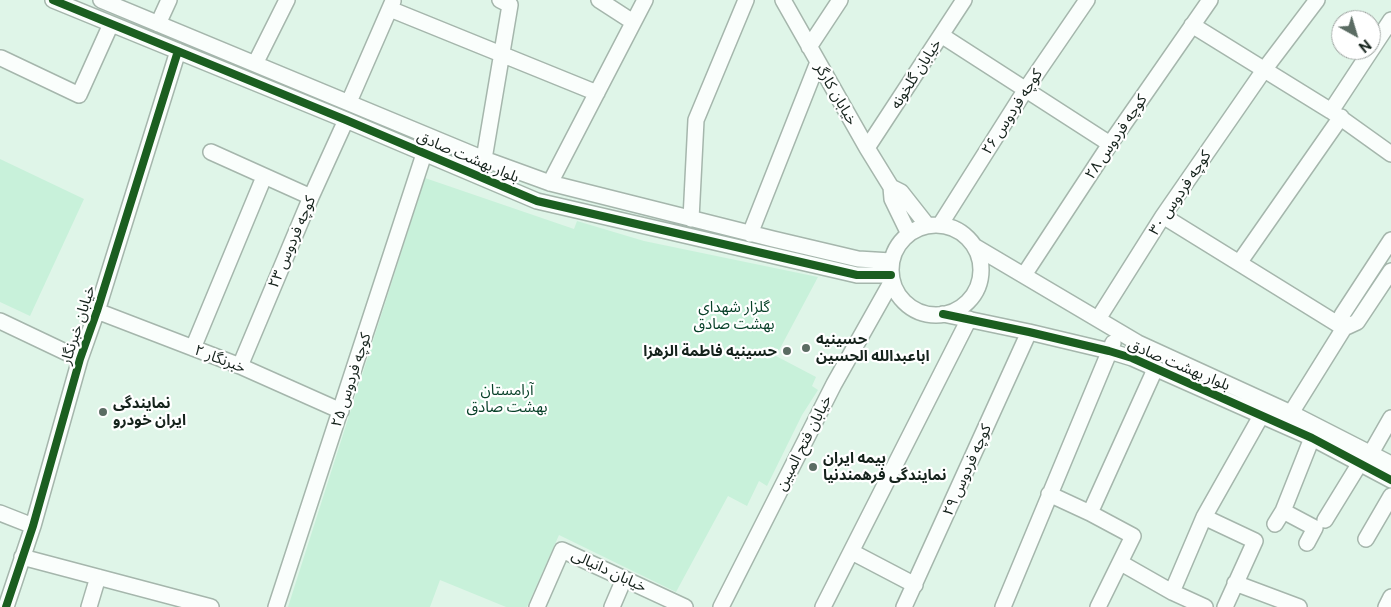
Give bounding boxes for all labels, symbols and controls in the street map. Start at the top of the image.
north arrow [1331,10,1381,60]
street label: خیابان گلخونه [887,36,945,112]
text: N [1356,36,1374,56]
street label: خیابان کارگر [811,60,861,128]
street label: کوچه فردوس ۲۶ [978,66,1046,158]
street label: کوچه فردوس ۲۸ [1081,91,1151,183]
street label: بلوار بهشت صادق [414,127,522,187]
street label: کوچه فردوس ۳۰ [1145,147,1215,239]
street label: کوچه فردوس ۲۳ [265,193,319,291]
street label: خیابان خبرنگار [57,283,99,367]
park label: گلزار شهدای بهشت صادق [693,298,775,333]
place label: حسینیه اباعبدالله الحسین [816,330,930,365]
street label: کوچه فردوس ۲۵ [327,331,375,429]
street label: بلوار بهشت صادق [1125,335,1233,395]
street label: خبرنگار ۲ [192,341,248,377]
place label: حسینیه فاطمة الزهزا [643,342,777,360]
marker: حسینیه اباعبدالله الحسین [800,342,812,354]
marker: حسینیه فاطمة الزهزا [781,345,793,357]
park label: آرامستان بهشت صادق [466,381,548,416]
street label: خیابان فتح المبین [772,392,836,494]
place label: نمایندگی ایران خودرو [113,394,186,429]
marker: نمایندگی ایران خودرو [97,406,109,418]
street label: کوچه فردوس ۲۹ [939,422,995,518]
place label: بیمه ایران نمایندگی فرهمندنیا [823,449,946,484]
marker: بیمه ایران نمایندگی فرهمندنیا [807,461,819,473]
street label: خیابان دانیالی [569,546,649,596]

